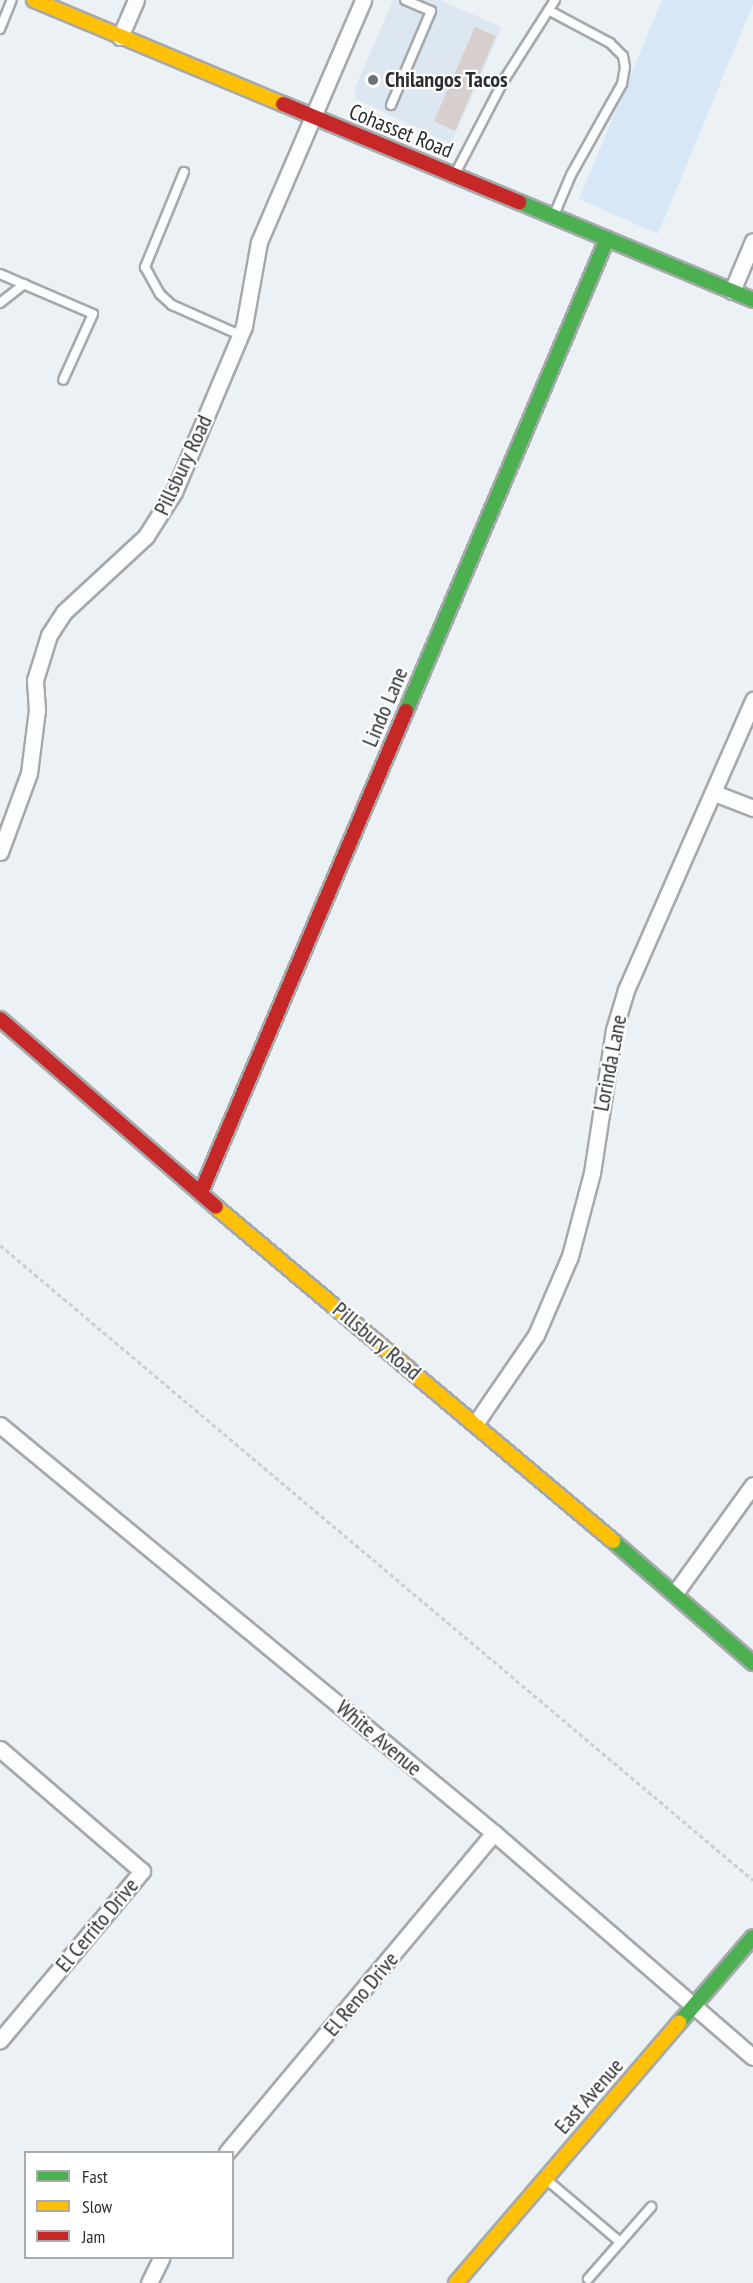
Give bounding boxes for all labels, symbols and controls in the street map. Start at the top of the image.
place label: Chilangos Tacos [385,67,508,93]
marker: Chilangos Tacos [366,73,380,87]
street label: Cohasset Road [345,98,457,164]
street label: Pillsbury Road [148,410,218,520]
street label: Lindo Lane [357,663,413,751]
street label: Lorinda Lane [588,1013,632,1113]
street label: Pillsbury Road [327,1296,427,1386]
street label: White Avenue [330,1694,428,1782]
street label: El Cerrito Drive [50,1873,144,1977]
street label: El Reno Drive [318,1947,404,2041]
street label: East Avenue [549,2053,629,2139]
legend [24,2151,234,2259]
text: Fast [82,2165,108,2188]
text: Slow [82,2195,112,2218]
text: Jam [82,2225,105,2248]

